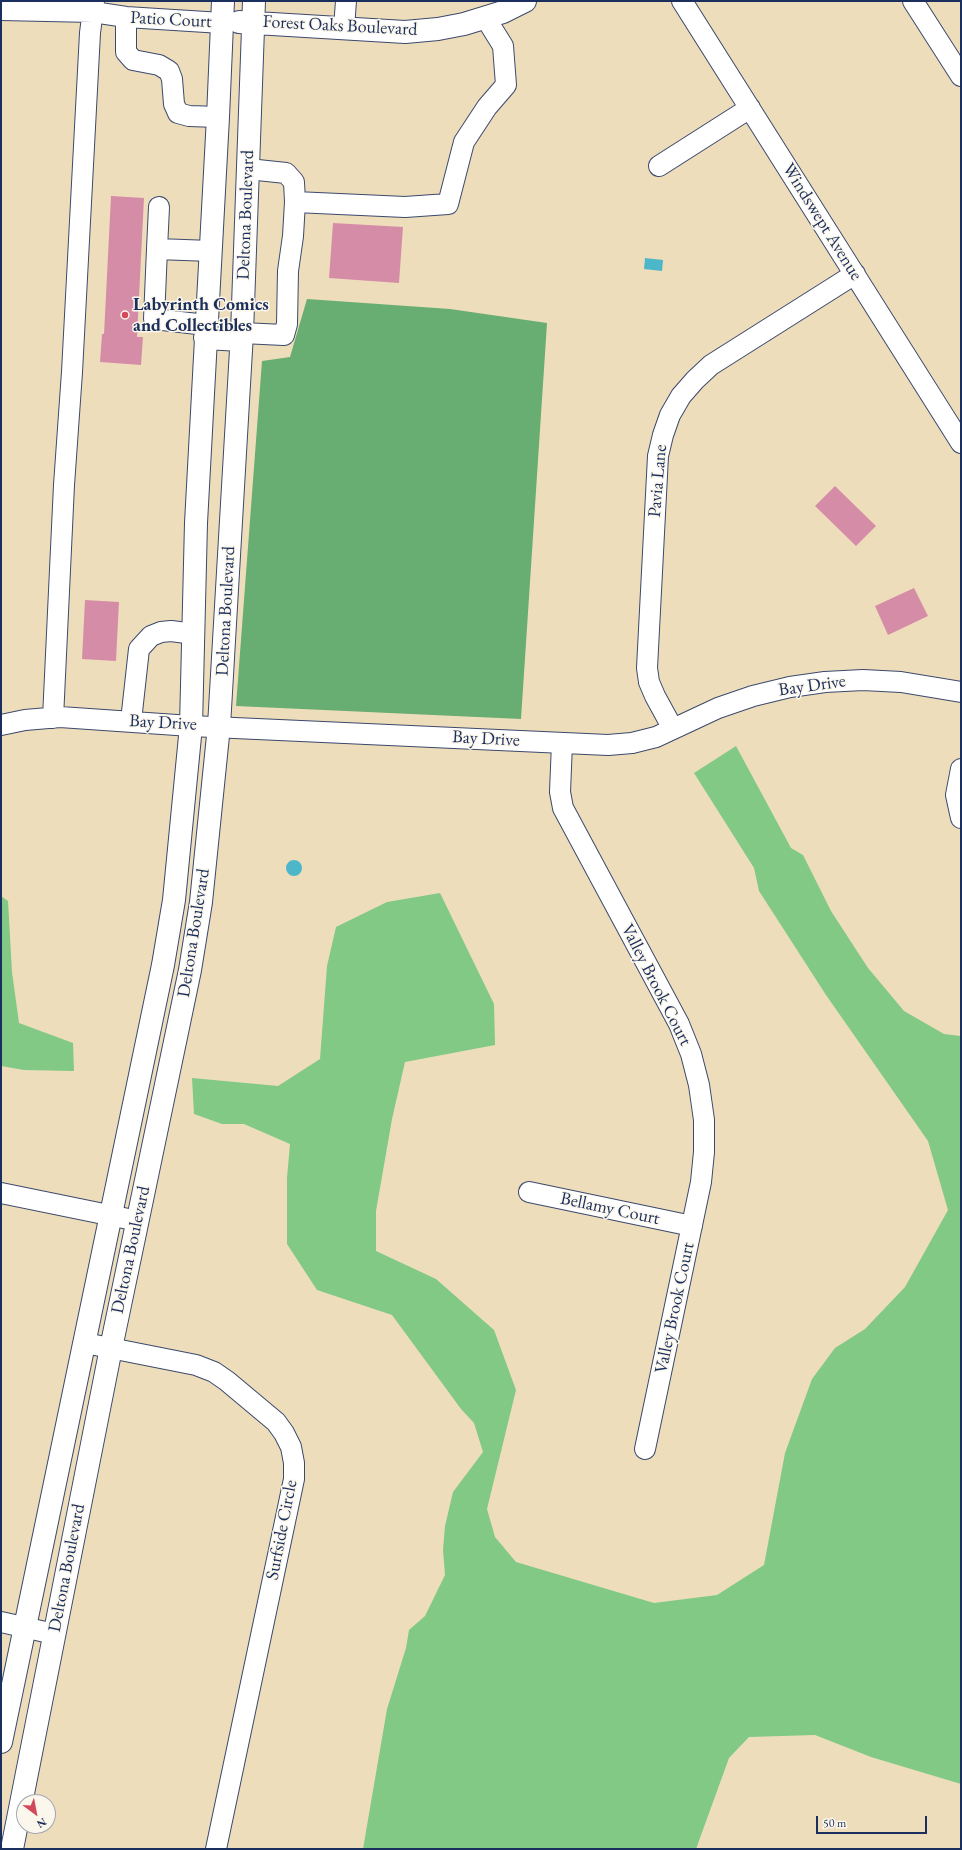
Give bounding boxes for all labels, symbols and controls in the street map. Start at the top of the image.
street label: Patio Court [130,7,212,33]
street label: Forest Oaks Boulevard [262,11,418,41]
street label: Deltona Boulevard [233,150,259,280]
street label: Windswept Avenue [777,159,867,285]
place label: Labyrinth Comics and Collectibles [133,294,269,336]
marker: Labyrinth Comics and Collectibles [120,310,130,320]
street label: Pavia Lane [644,444,672,518]
street label: Deltona Boulevard [212,546,240,676]
street label: Bay Drive [777,671,847,701]
street label: Bay Drive [129,710,197,736]
street label: Bay Drive [452,726,520,752]
street label: Deltona Boulevard [173,867,215,999]
street label: Valley Brook Court [616,921,696,1049]
street label: Deltona Boulevard [107,1184,155,1316]
street label: Bellamy Court [558,1188,662,1230]
street label: Valley Brook Court [651,1240,699,1376]
street label: Surfside Circle [262,1478,302,1582]
street label: Deltona Boulevard [44,1502,90,1634]
north arrow [16,1794,56,1834]
scale bar [818,1808,929,1834]
text: N [34,1815,49,1832]
text: 50 m [823,1815,846,1831]

